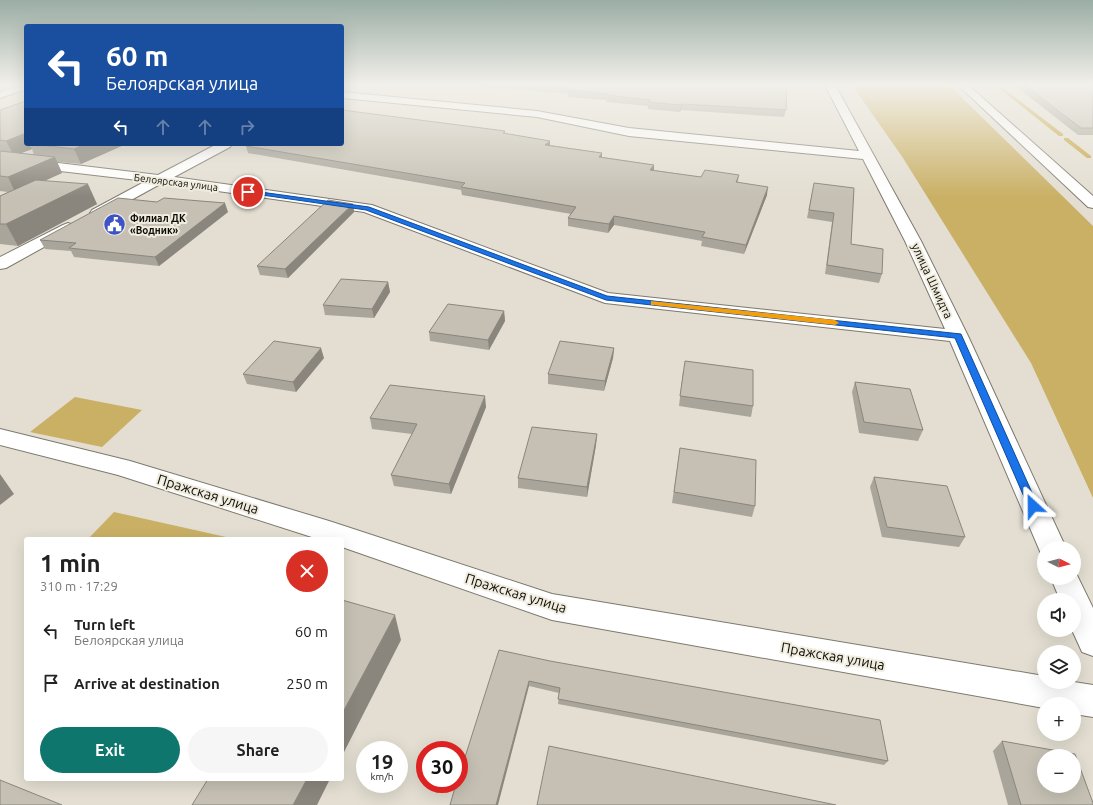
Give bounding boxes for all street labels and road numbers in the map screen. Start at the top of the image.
street label: Белоярская улица [133,172,219,193]
street label: улица Шмидта [909,241,956,321]
street label: Пражская улица [155,471,261,517]
street label: Пражская улица [463,570,569,616]
street label: Пражская улица [780,639,886,673]

